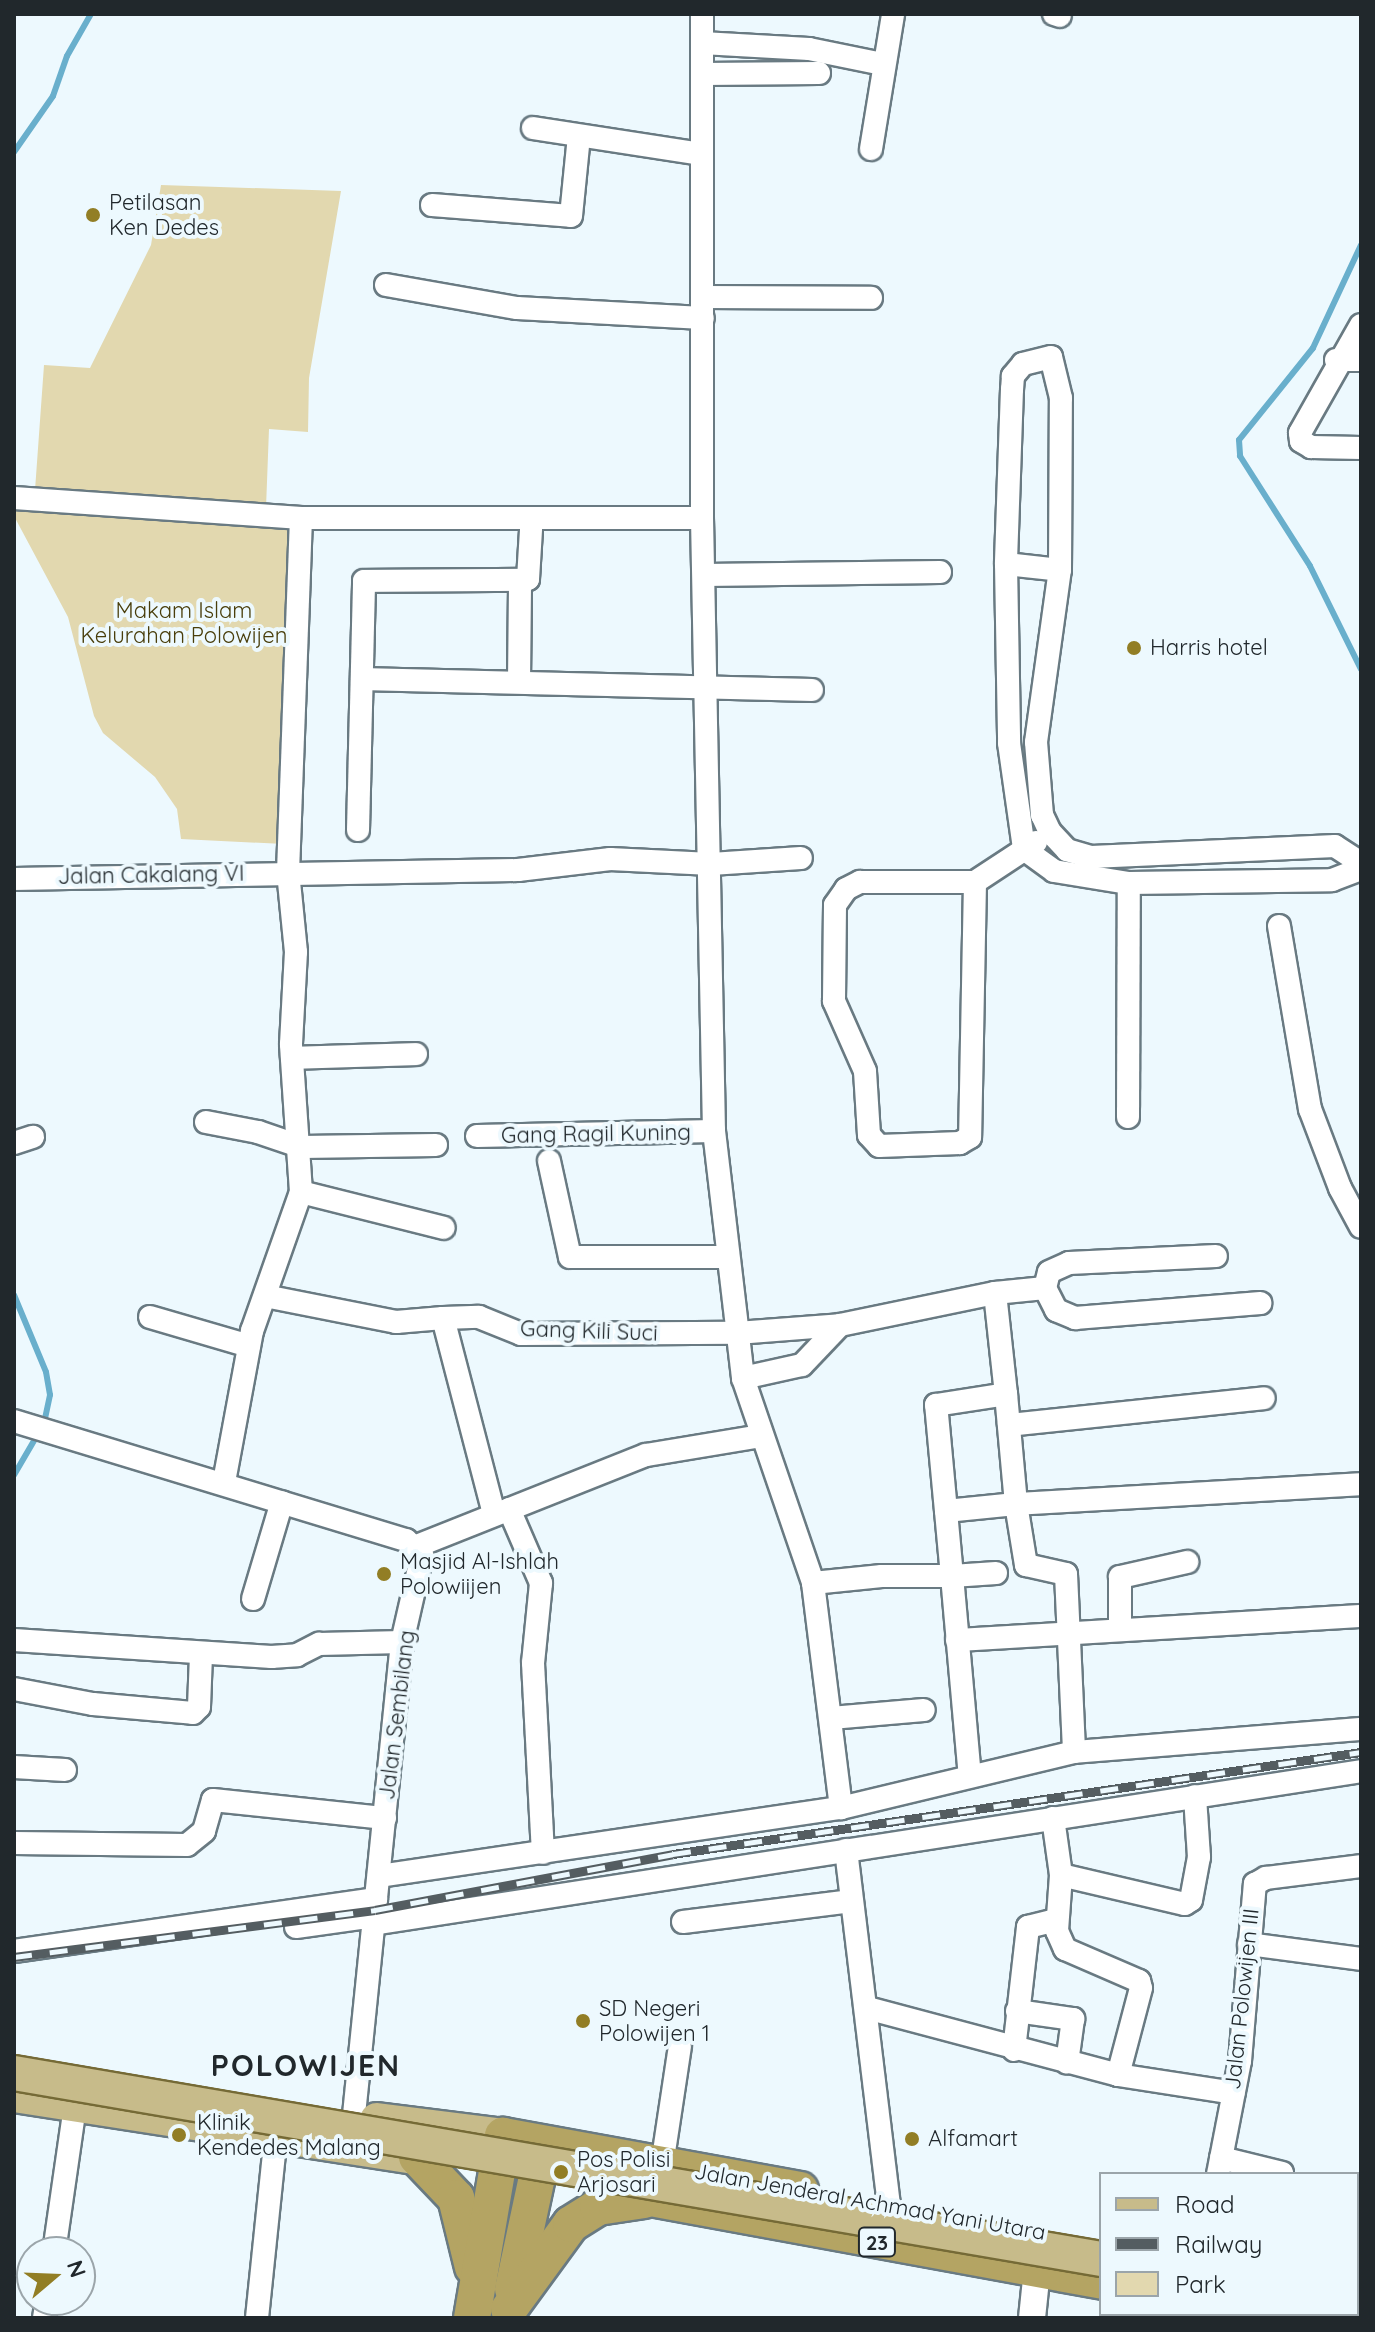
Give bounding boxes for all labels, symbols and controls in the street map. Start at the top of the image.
place label: Petilasan Ken Dedes [109,189,219,240]
marker: Petilasan Ken Dedes [84,206,102,224]
park label: Makam Islam Kelurahan Polowijen [80,597,288,648]
place label: Harris hotel [1150,635,1268,661]
marker: Harris hotel [1125,639,1143,657]
street label: Jalan Cakalang VI [57,860,245,890]
street label: Gang Ragil Kuning [501,1119,691,1149]
street label: Gang Kili Suci [520,1315,658,1347]
place label: Masjid Al-Ishlah Polowiijen [400,1548,559,1600]
marker: Masjid Al-Ishlah Polowiijen [375,1565,393,1583]
street label: Jalan Sembilang [373,1629,421,1801]
street label: Jalan Polowijen III [1219,1907,1265,2091]
place label: SD Negeri Polowijen 1 [599,1995,710,2046]
marker: SD Negeri Polowijen 1 [574,2012,592,2030]
district label: POLOWIJEN [211,2047,401,2083]
place label: Klinik Kendedes Malang [197,2109,381,2160]
marker: Klinik Kendedes Malang [168,2124,190,2146]
place label: Alfamart [928,2126,1018,2152]
marker: Alfamart [903,2130,921,2148]
place label: Pos Polisi Arjosari [577,2146,670,2198]
street label: Jalan Jenderal Achmad Yani Utara [692,2158,1048,2246]
marker: Pos Polisi Arjosari [552,2163,570,2181]
legend [1099,2172,1359,2316]
text: Road [1175,2189,1235,2219]
road number: 23 [857,2226,897,2258]
text: Railway [1175,2229,1262,2259]
north arrow [16,2236,96,2316]
text: N [61,2257,93,2281]
text: Park [1175,2269,1226,2299]

